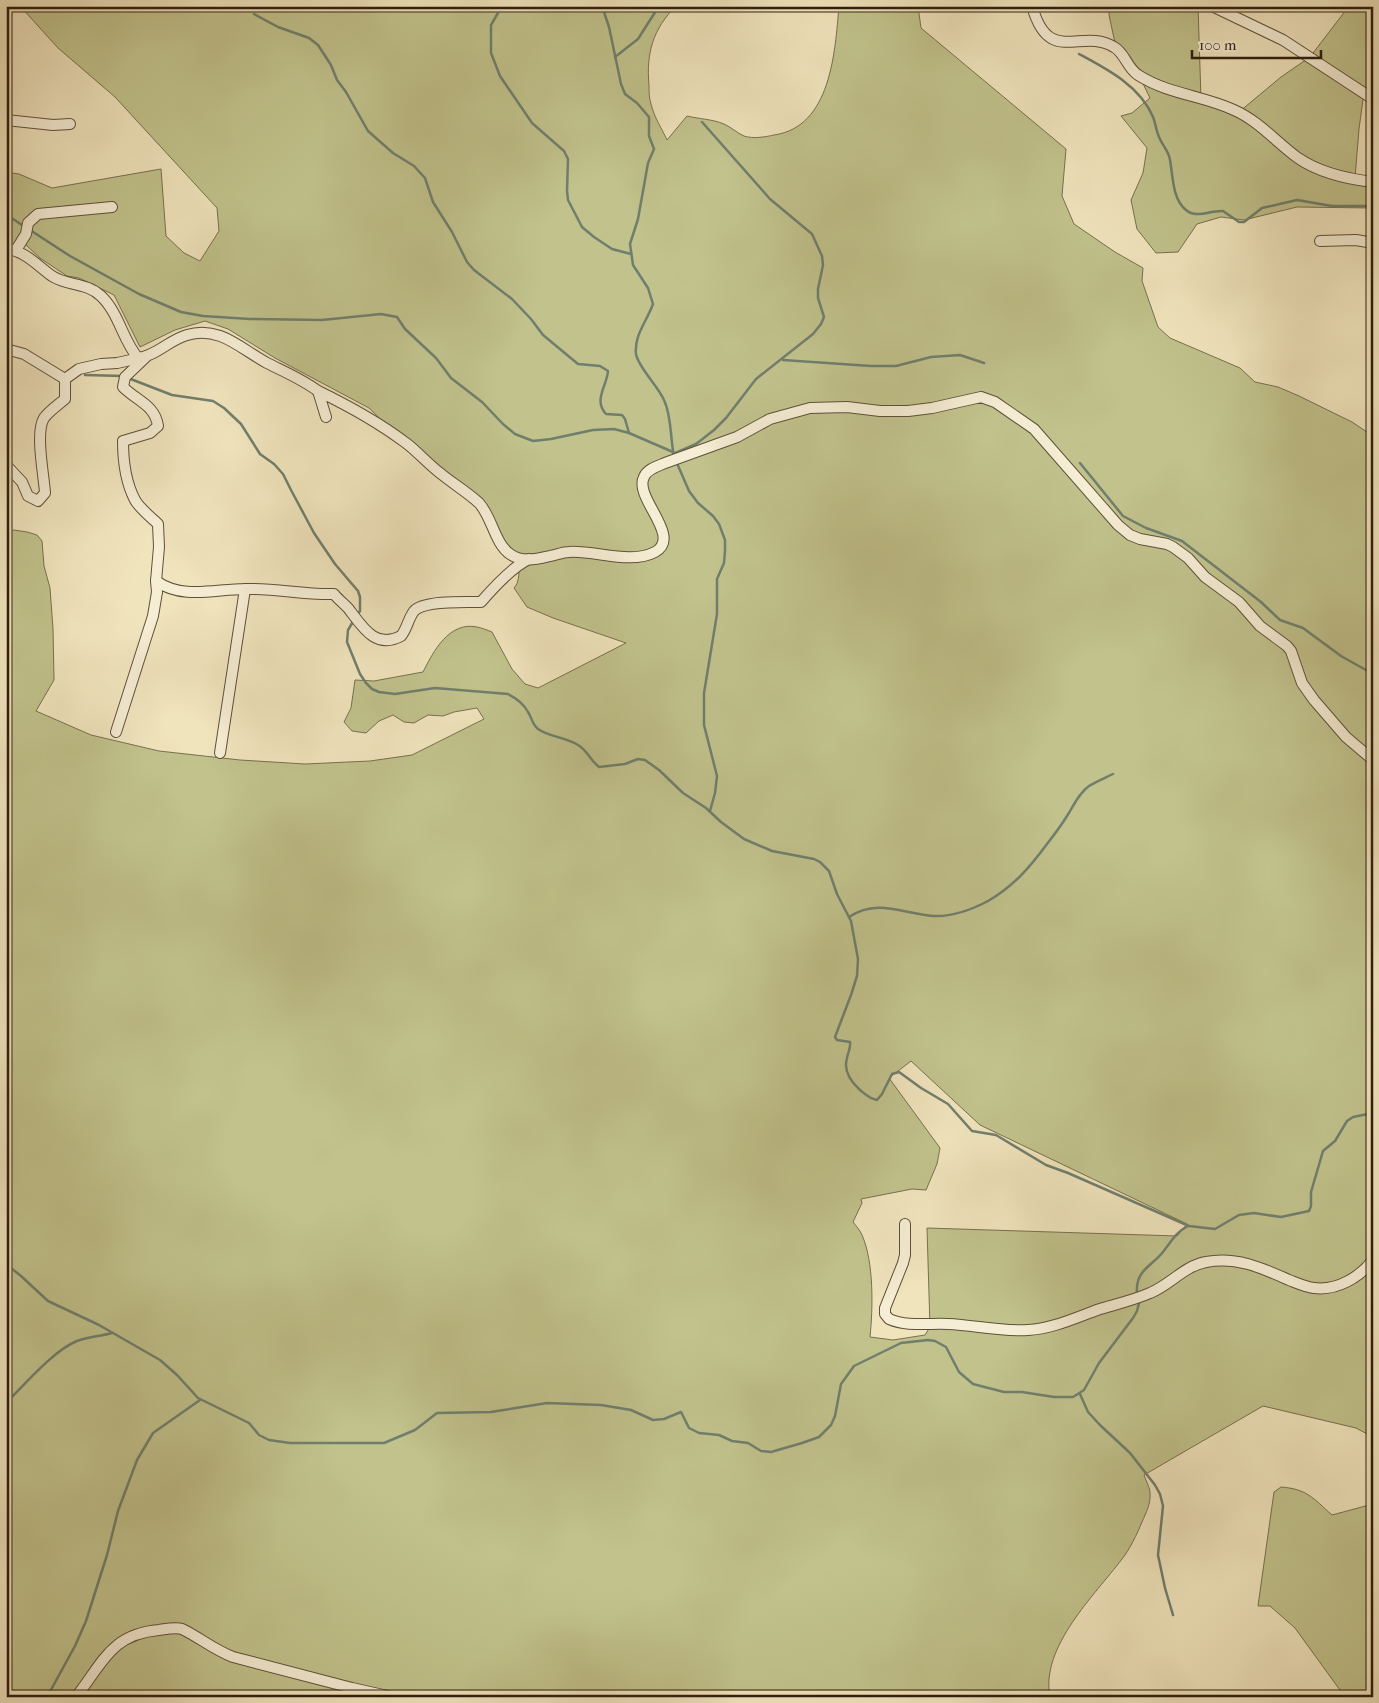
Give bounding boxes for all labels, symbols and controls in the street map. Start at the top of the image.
scale bar [1192,28,1320,60]
text: 100 m [1199,36,1237,54]

